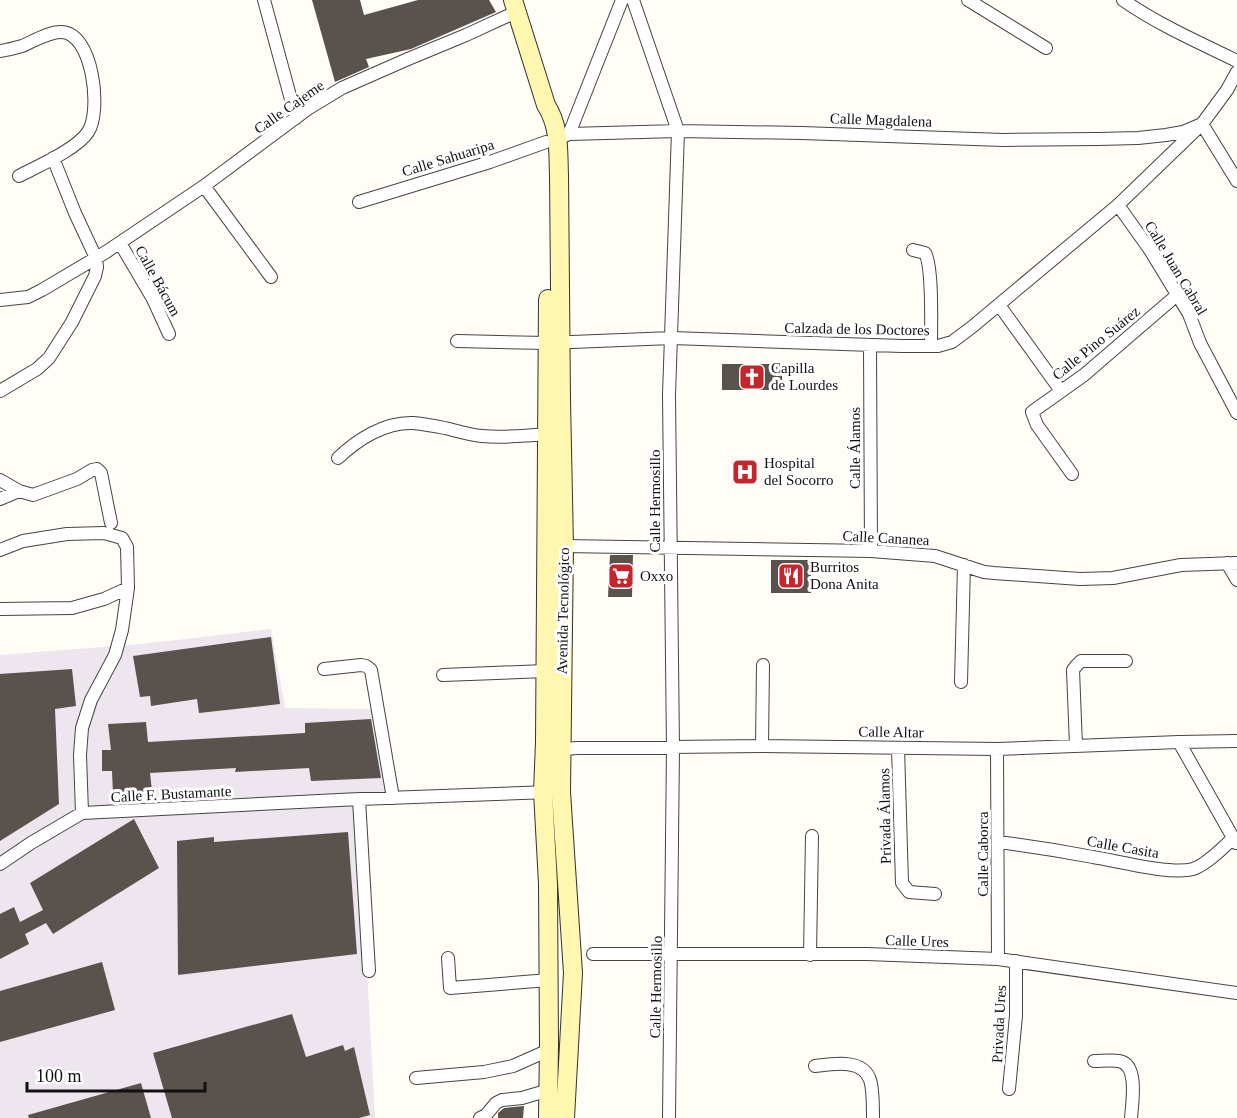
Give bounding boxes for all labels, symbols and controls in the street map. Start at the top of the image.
street label: Calle Cajeme [251,77,327,137]
street label: Calle Magdalena [830,110,933,130]
street label: Calle Sahuaripa [400,136,496,180]
street label: Calle Juan Cabral [1142,218,1210,318]
street label: Calle Bácum [132,243,184,319]
street label: Calle Pino Suárez [1049,303,1143,383]
street label: Calzada de los Doctores [784,320,930,338]
place label: Capilla de Lourdes [771,360,838,393]
church icon: Capilla de Lourdes [737,362,767,392]
street label: Calle Álamos [847,407,863,489]
street label: Calle Hermosillo [647,450,663,552]
place label: Hospital del Socorro [764,455,834,488]
hospital icon: Hospital del Socorro [730,457,760,487]
street label: Calle Cananea [842,528,930,548]
street label: Avenida Tecnológico [554,547,572,675]
place label: Burritos Dona Anita [810,559,879,592]
supermarket icon: Oxxo [606,561,636,591]
restaurant icon: Burritos Dona Anita [776,561,806,591]
place label: Oxxo [640,568,673,584]
street label: Calle Altar [858,723,924,741]
street label: Privada Álamos [876,768,894,864]
street label: Calle F. Bustamante [110,783,232,805]
street label: Calle Caborca [975,811,991,897]
street label: Calle Casita [1086,833,1161,861]
street label: Calle Ures [885,932,949,950]
street label: Calle Hermosillo [647,935,665,1039]
street label: Privada Ures [989,985,1009,1063]
scale bar [27,1055,206,1093]
text: 100 m [36,1066,82,1086]

